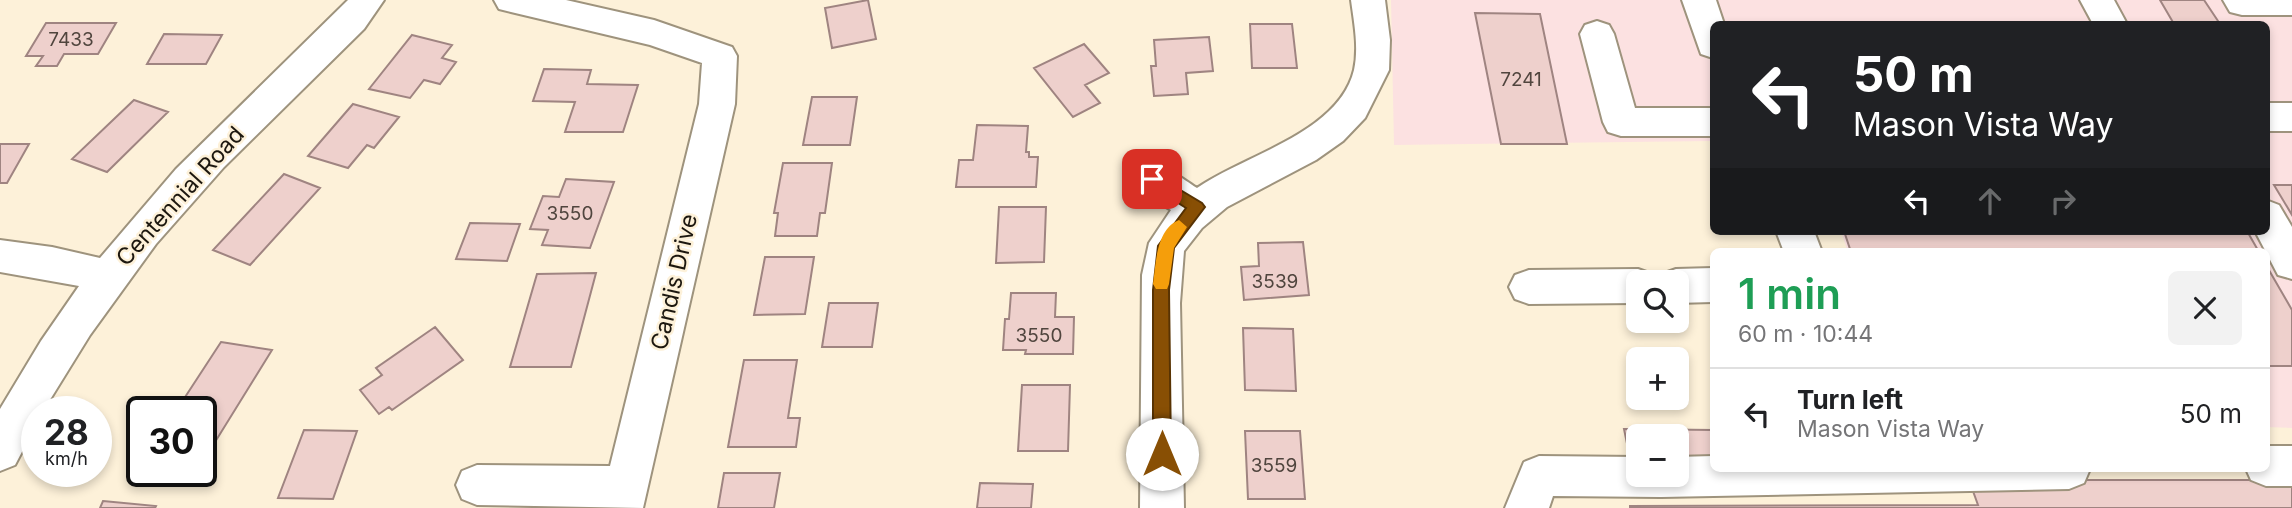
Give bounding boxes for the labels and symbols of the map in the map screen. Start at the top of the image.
house number: 7433 [48,28,94,51]
house number: 7241 [1500,68,1542,91]
street label: Centennial Road [110,121,250,271]
pin [1122,149,1182,209]
house number: 3550 [547,202,593,225]
street label: Candis Drive [645,211,703,353]
house number: 3539 [1252,270,1298,293]
house number: 3550 [1016,324,1062,347]
speed limit sign: 30 [126,396,217,487]
position arrow [1125,417,1199,491]
house number: 3559 [1251,454,1297,477]

